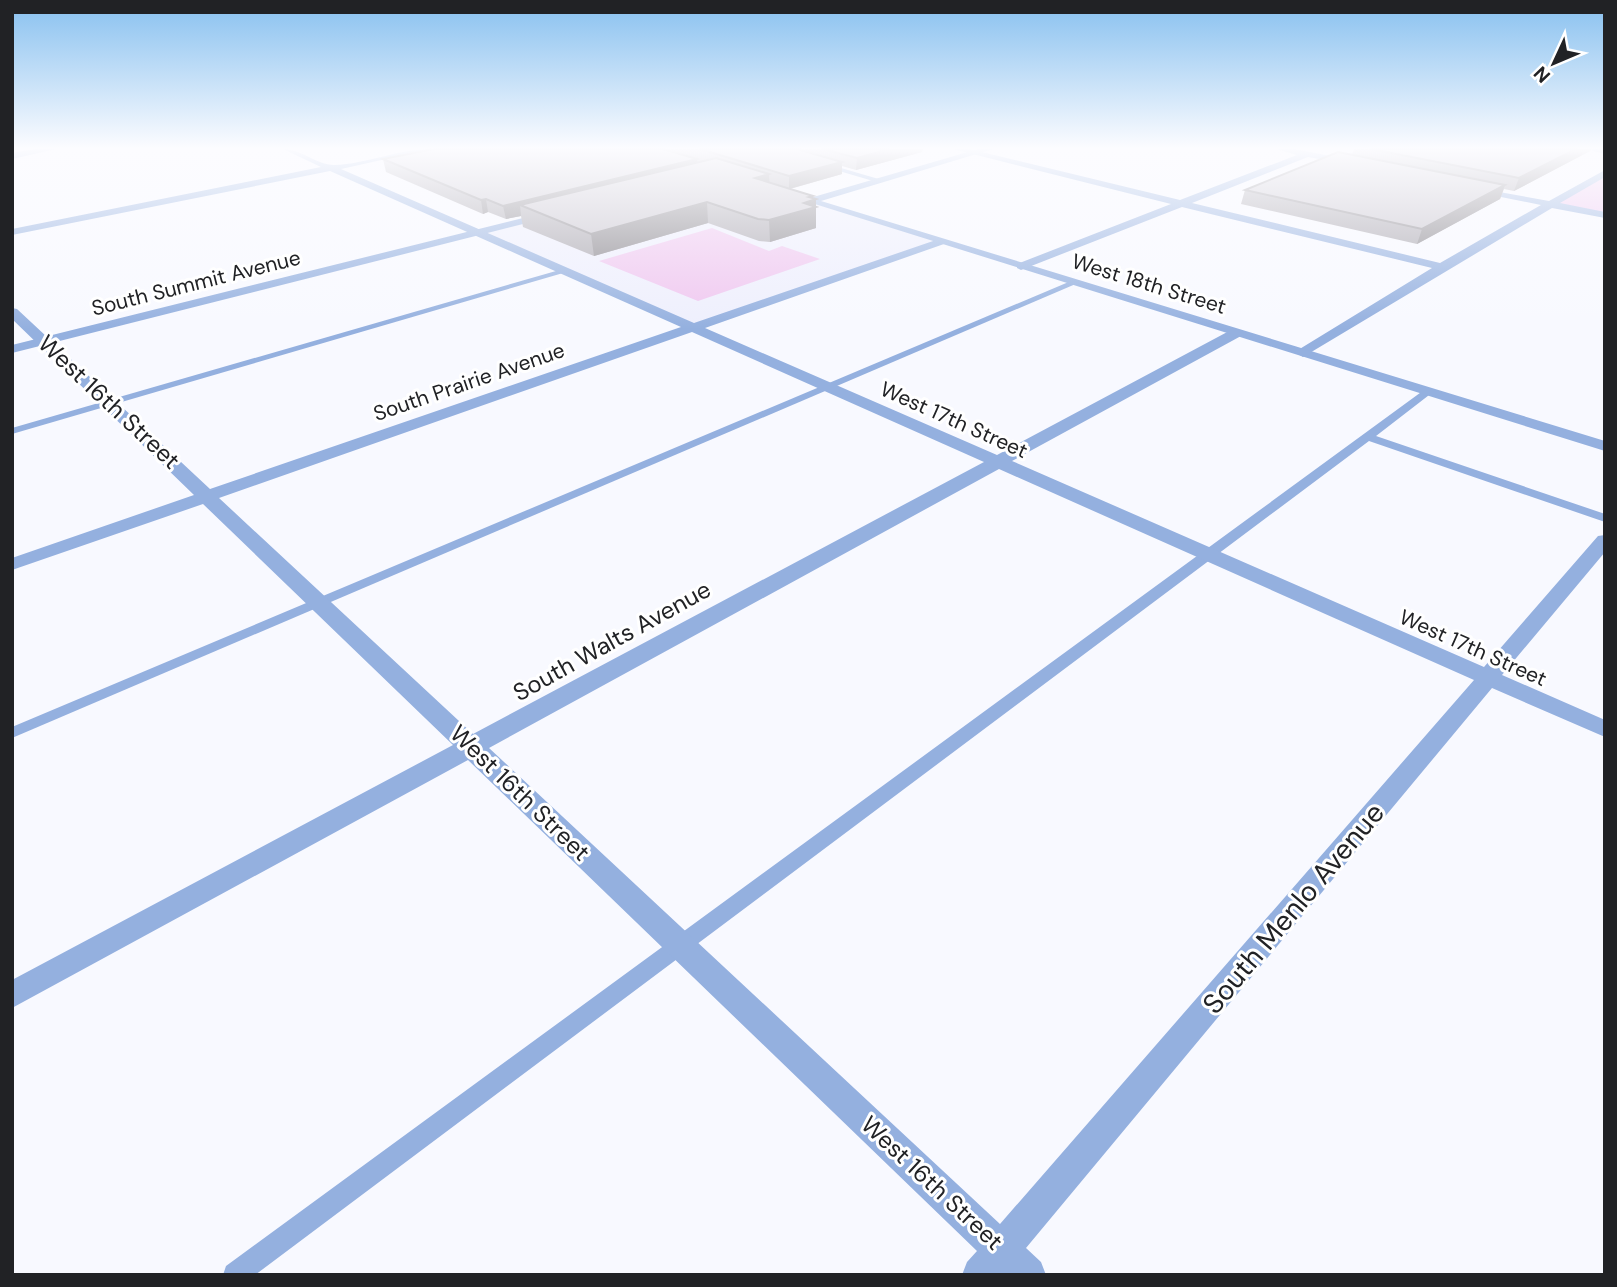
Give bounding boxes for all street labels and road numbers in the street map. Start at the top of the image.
street label: South Summit Avenue [89,243,303,323]
street label: West 18th Street [1068,247,1230,321]
street label: West 16th Street [32,328,187,475]
street label: South Prairie Avenue [370,336,568,428]
street label: West 17th Street [876,375,1032,465]
street label: South Walts Avenue [507,573,716,708]
street label: West 17th Street [1395,603,1551,693]
street label: West 16th Street [444,718,597,867]
street label: South Menlo Avenue [1194,795,1393,1021]
street label: West 16th Street [855,1109,1010,1256]

